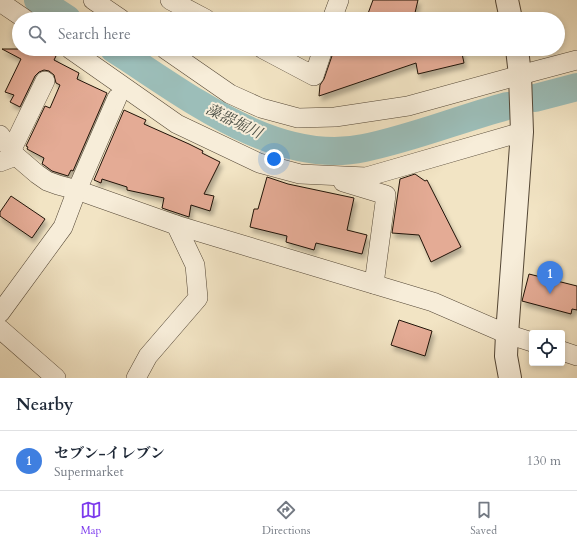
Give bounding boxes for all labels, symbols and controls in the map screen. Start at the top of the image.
search box [12,12,565,56]
icon: search [26,23,48,45]
text: Search here [58,24,131,44]
water label: 藻器堀川 [203,99,267,144]
your location [264,149,284,169]
pin: 1 [537,261,563,294]
map controls [529,330,565,366]
button: locate [529,330,565,366]
text: Nearby [16,393,73,416]
text: セブン-イレブン [54,443,165,463]
text: 1 [26,452,32,470]
text: 130 m [527,452,561,470]
text: Supermarket [54,463,124,481]
tab: Map [80,499,102,538]
tab: Directions [262,499,310,538]
tab: Saved [470,499,497,538]

